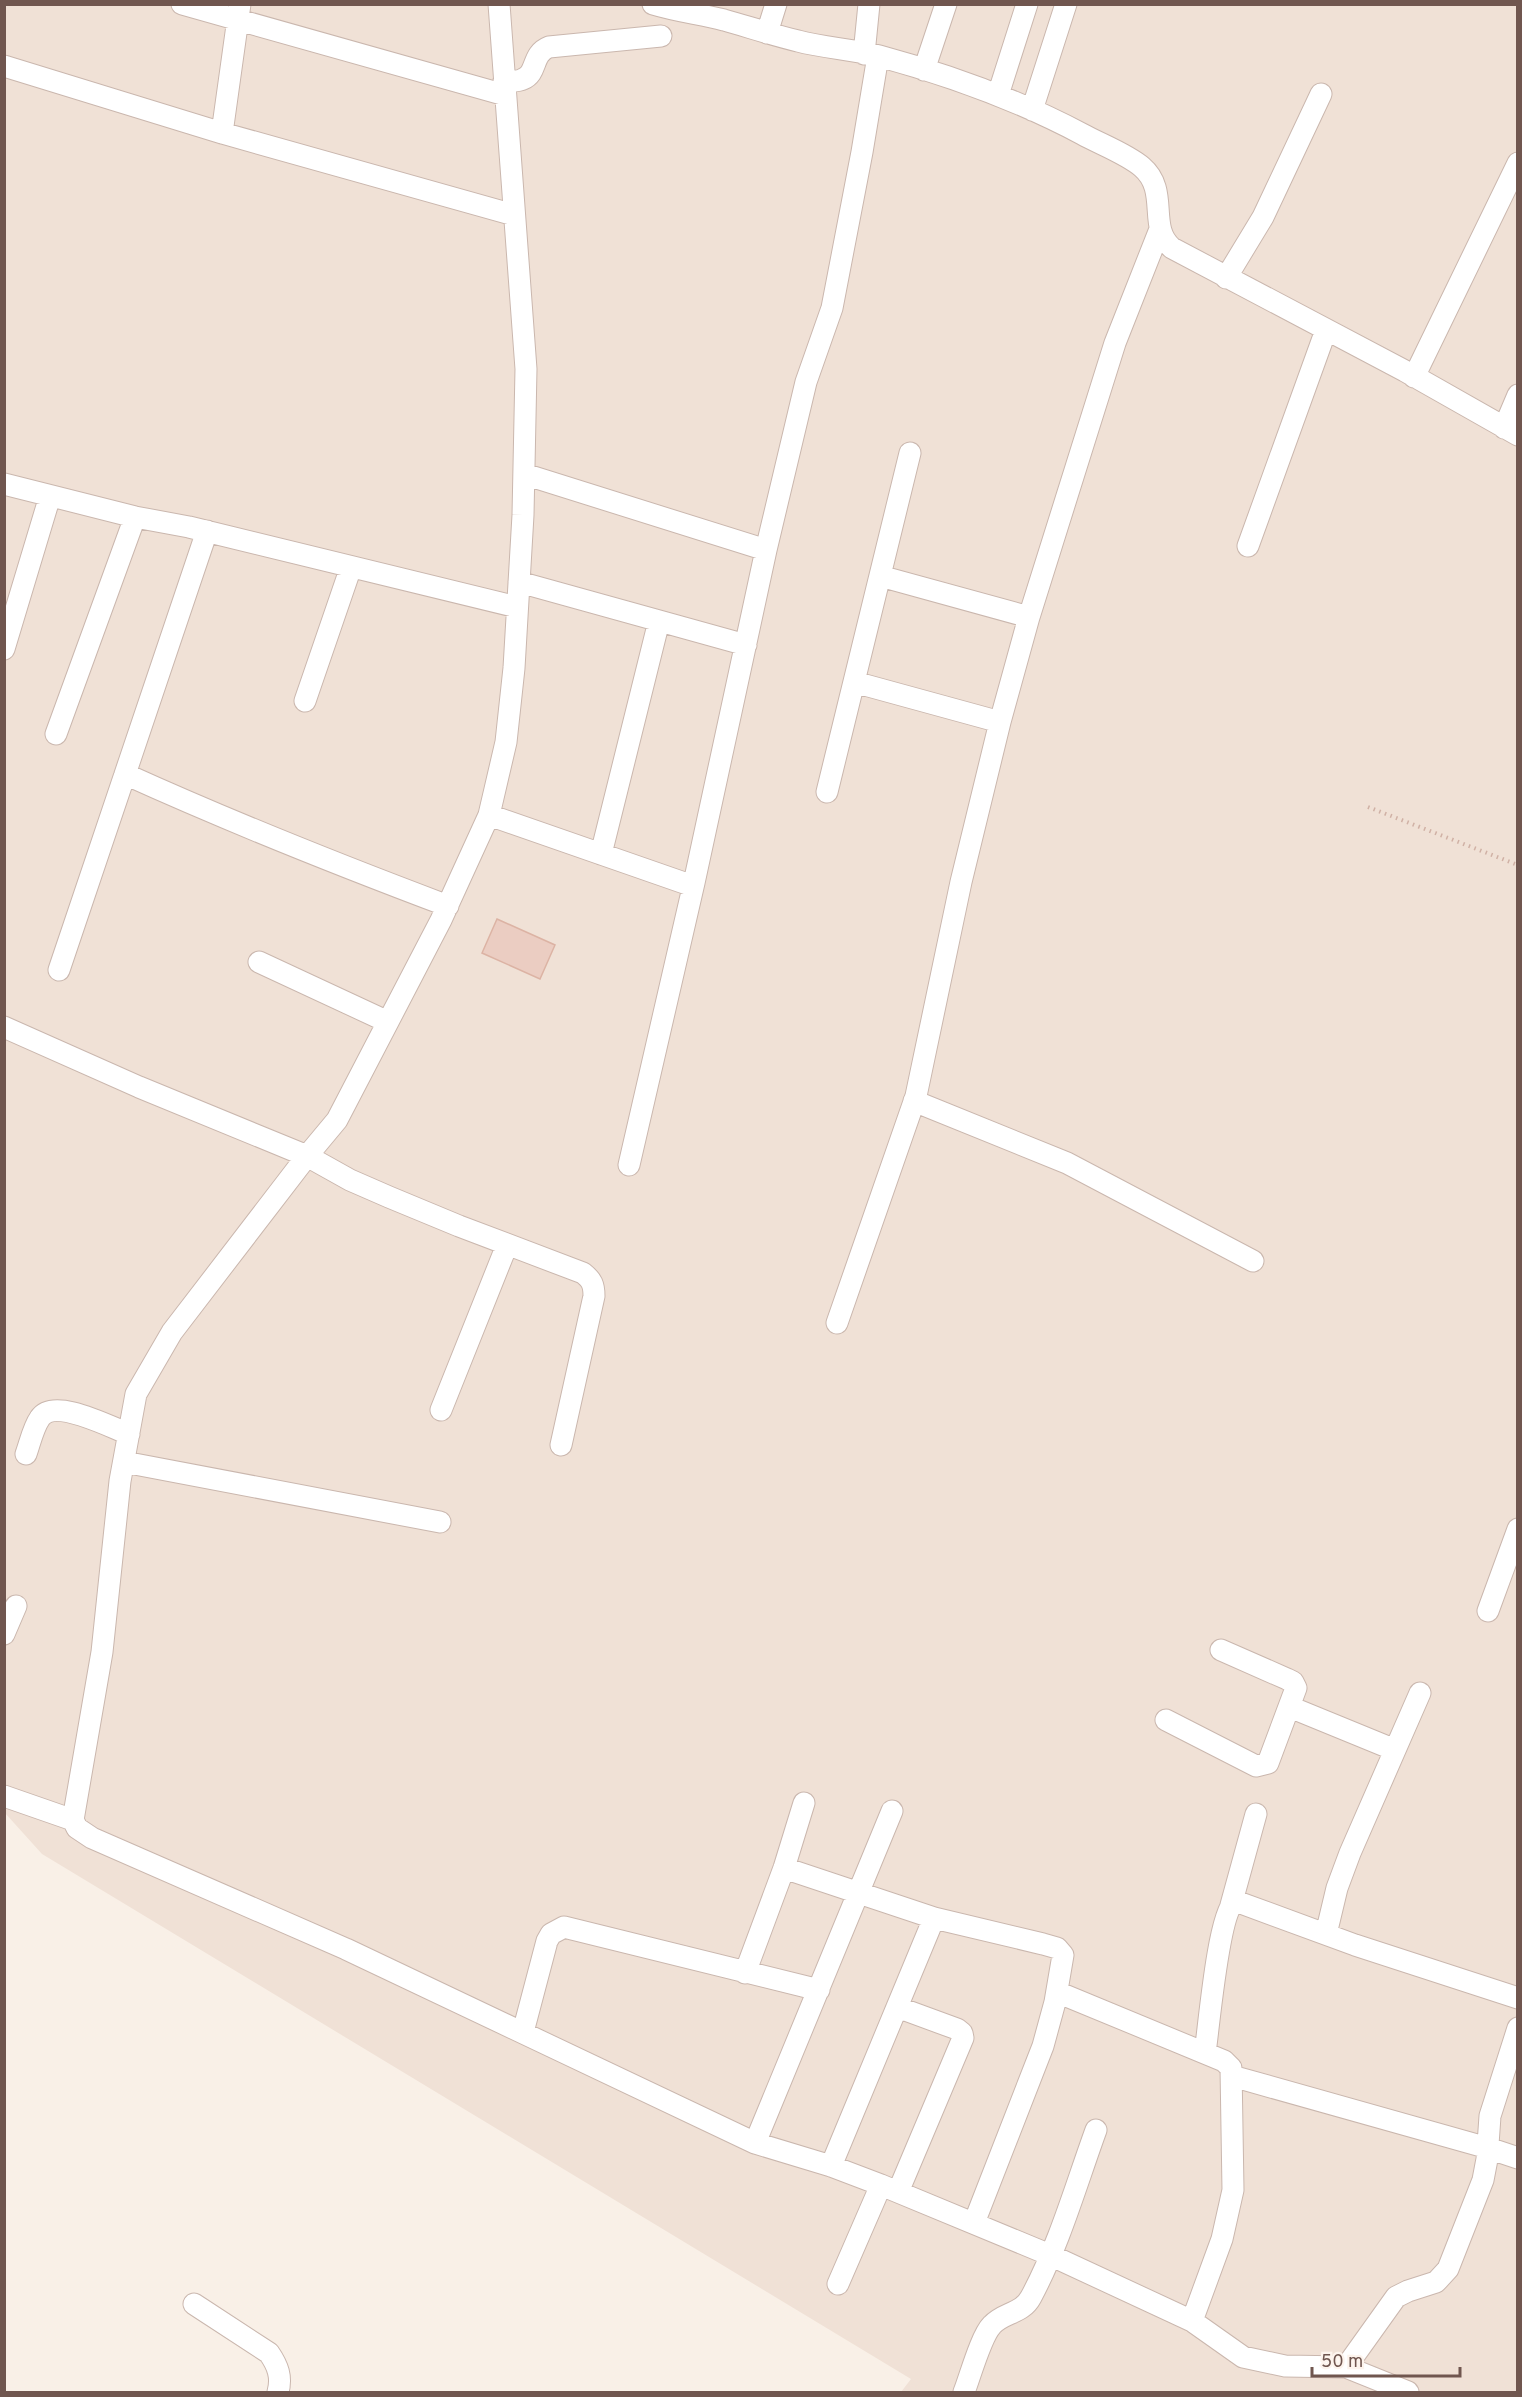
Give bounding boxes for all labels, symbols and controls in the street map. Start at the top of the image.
scale bar [1312,2340,1460,2378]
text: 50 m [1321,2351,1363,2374]

